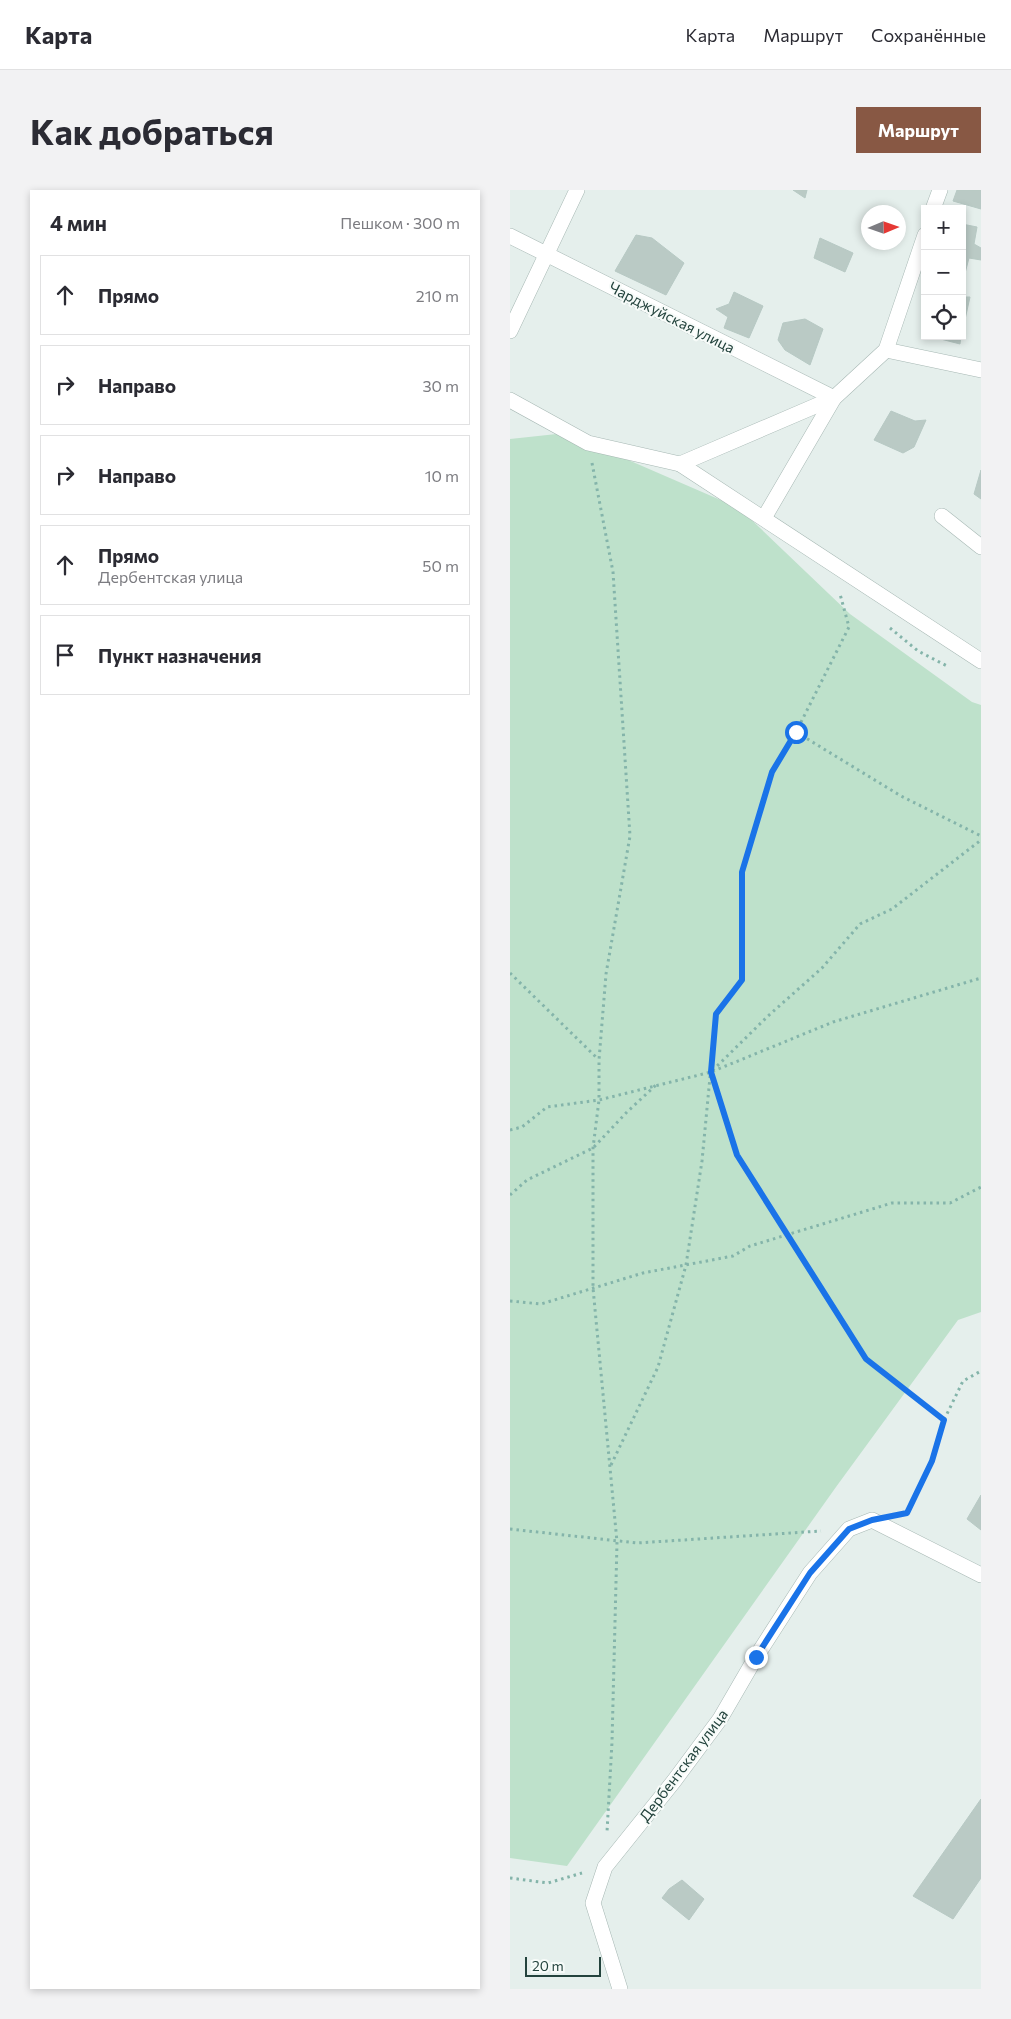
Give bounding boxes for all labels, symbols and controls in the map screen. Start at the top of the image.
text: Карта [25,20,92,49]
text: Карта [686,24,735,46]
text: Маршрут [763,24,843,46]
text: Сохранённые [871,24,986,46]
button: Маршрут [856,107,981,153]
text: Как добраться [30,109,274,152]
north arrow [861,205,906,250]
map controls [921,205,966,340]
button: + [921,205,966,250]
text: 4 мин [50,210,107,235]
text: Пешком · 300 m [340,213,460,232]
button: − [921,250,966,295]
street label: Чарджуйская улица [606,277,738,357]
icon: ahead [51,281,79,309]
text: Прямо [98,284,159,307]
text: 210 m [416,286,459,305]
button: locate [921,295,966,340]
icon: right [51,371,79,399]
text: Направо [98,374,176,397]
text: 30 m [422,376,459,395]
icon: right [51,461,79,489]
text: Направо [98,464,176,487]
text: 10 m [425,466,459,485]
text: Прямо [98,544,159,567]
icon: ahead [51,551,79,579]
text: 50 m [422,556,459,575]
text: Дербентская улица [98,567,243,586]
icon: arrive [51,641,79,669]
text: Пункт назначения [98,644,261,667]
route start [785,721,808,744]
route end [745,1646,768,1669]
street label: Дербентская улица [635,1705,731,1825]
scale bar [525,1954,601,1977]
text: 20 m [532,1957,564,1974]

